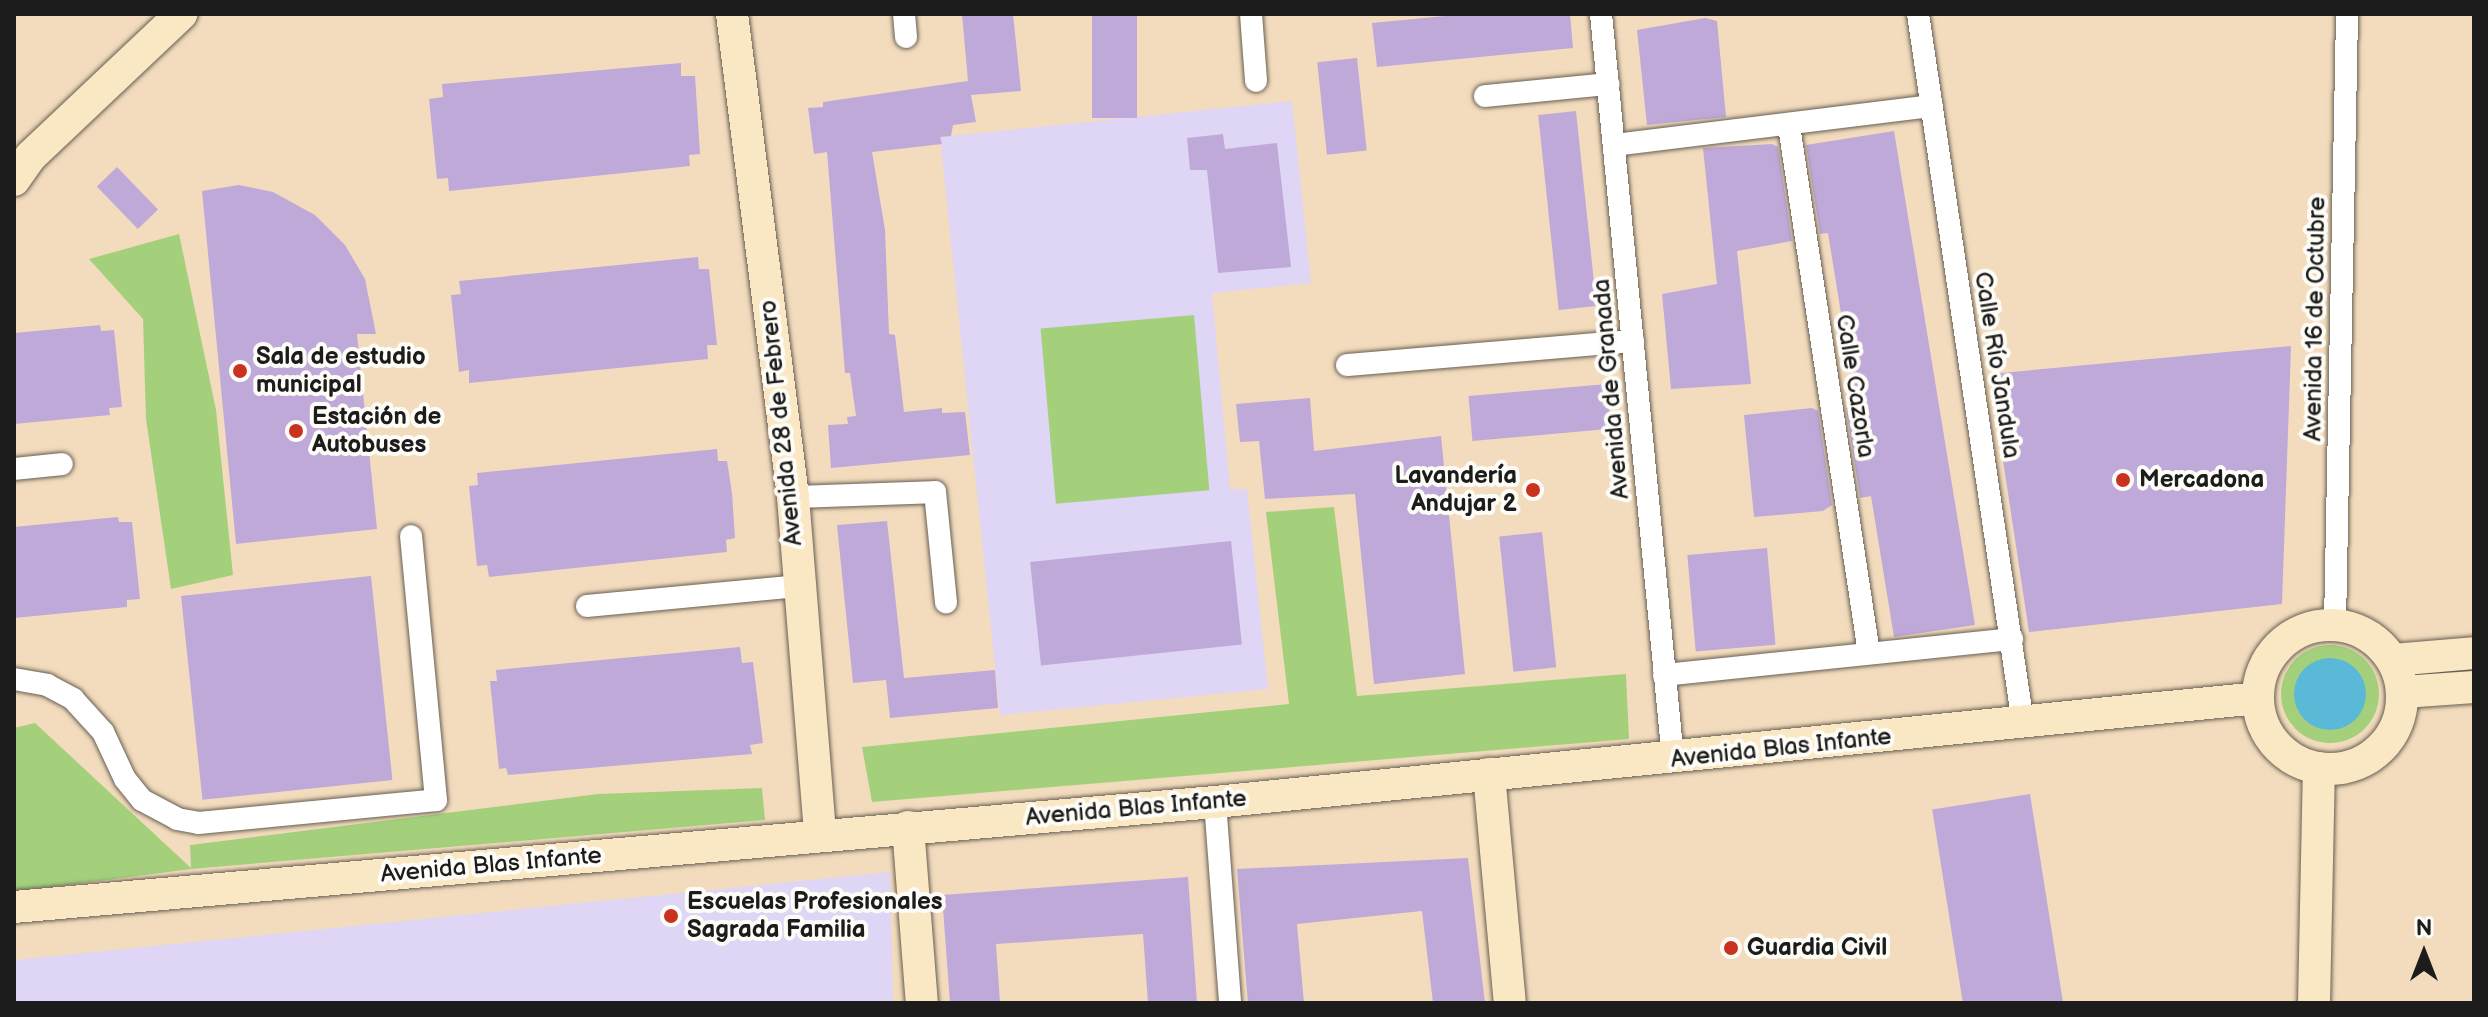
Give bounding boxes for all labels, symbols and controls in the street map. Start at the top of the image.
street label: Avenida 16 de Octubre [2298,196,2332,442]
street label: Calle Río Jandula [1968,269,2026,461]
street label: Avenida de Granada [1587,278,1635,500]
street label: Avenida 28 de Febrero [754,299,808,547]
street label: Calle Cazorla [1829,312,1881,460]
place label: Sala de estudio municipal [256,343,426,399]
marker: Sala de estudio municipal [231,362,249,380]
place label: Estación de Autobuses [312,403,441,459]
marker: Estación de Autobuses [287,422,305,440]
place label: Lavandería Andujar 2 [1395,462,1517,518]
place label: Mercadona [2139,466,2264,494]
marker: Mercadona [2114,471,2132,489]
marker: Lavandería Andujar 2 [1524,481,1542,499]
street label: Avenida Blas Infante [1669,722,1893,774]
street label: Avenida Blas Infante [1024,784,1248,832]
street label: Avenida Blas Infante [379,841,603,889]
place label: Escuelas Profesionales Sagrada Familia [687,888,943,944]
marker: Escuelas Profesionales Sagrada Familia [662,907,680,925]
north arrow [2384,913,2464,993]
text: N [2416,915,2432,942]
place label: Guardia Civil [1747,934,1887,962]
marker: Guardia Civil [1722,939,1740,957]

